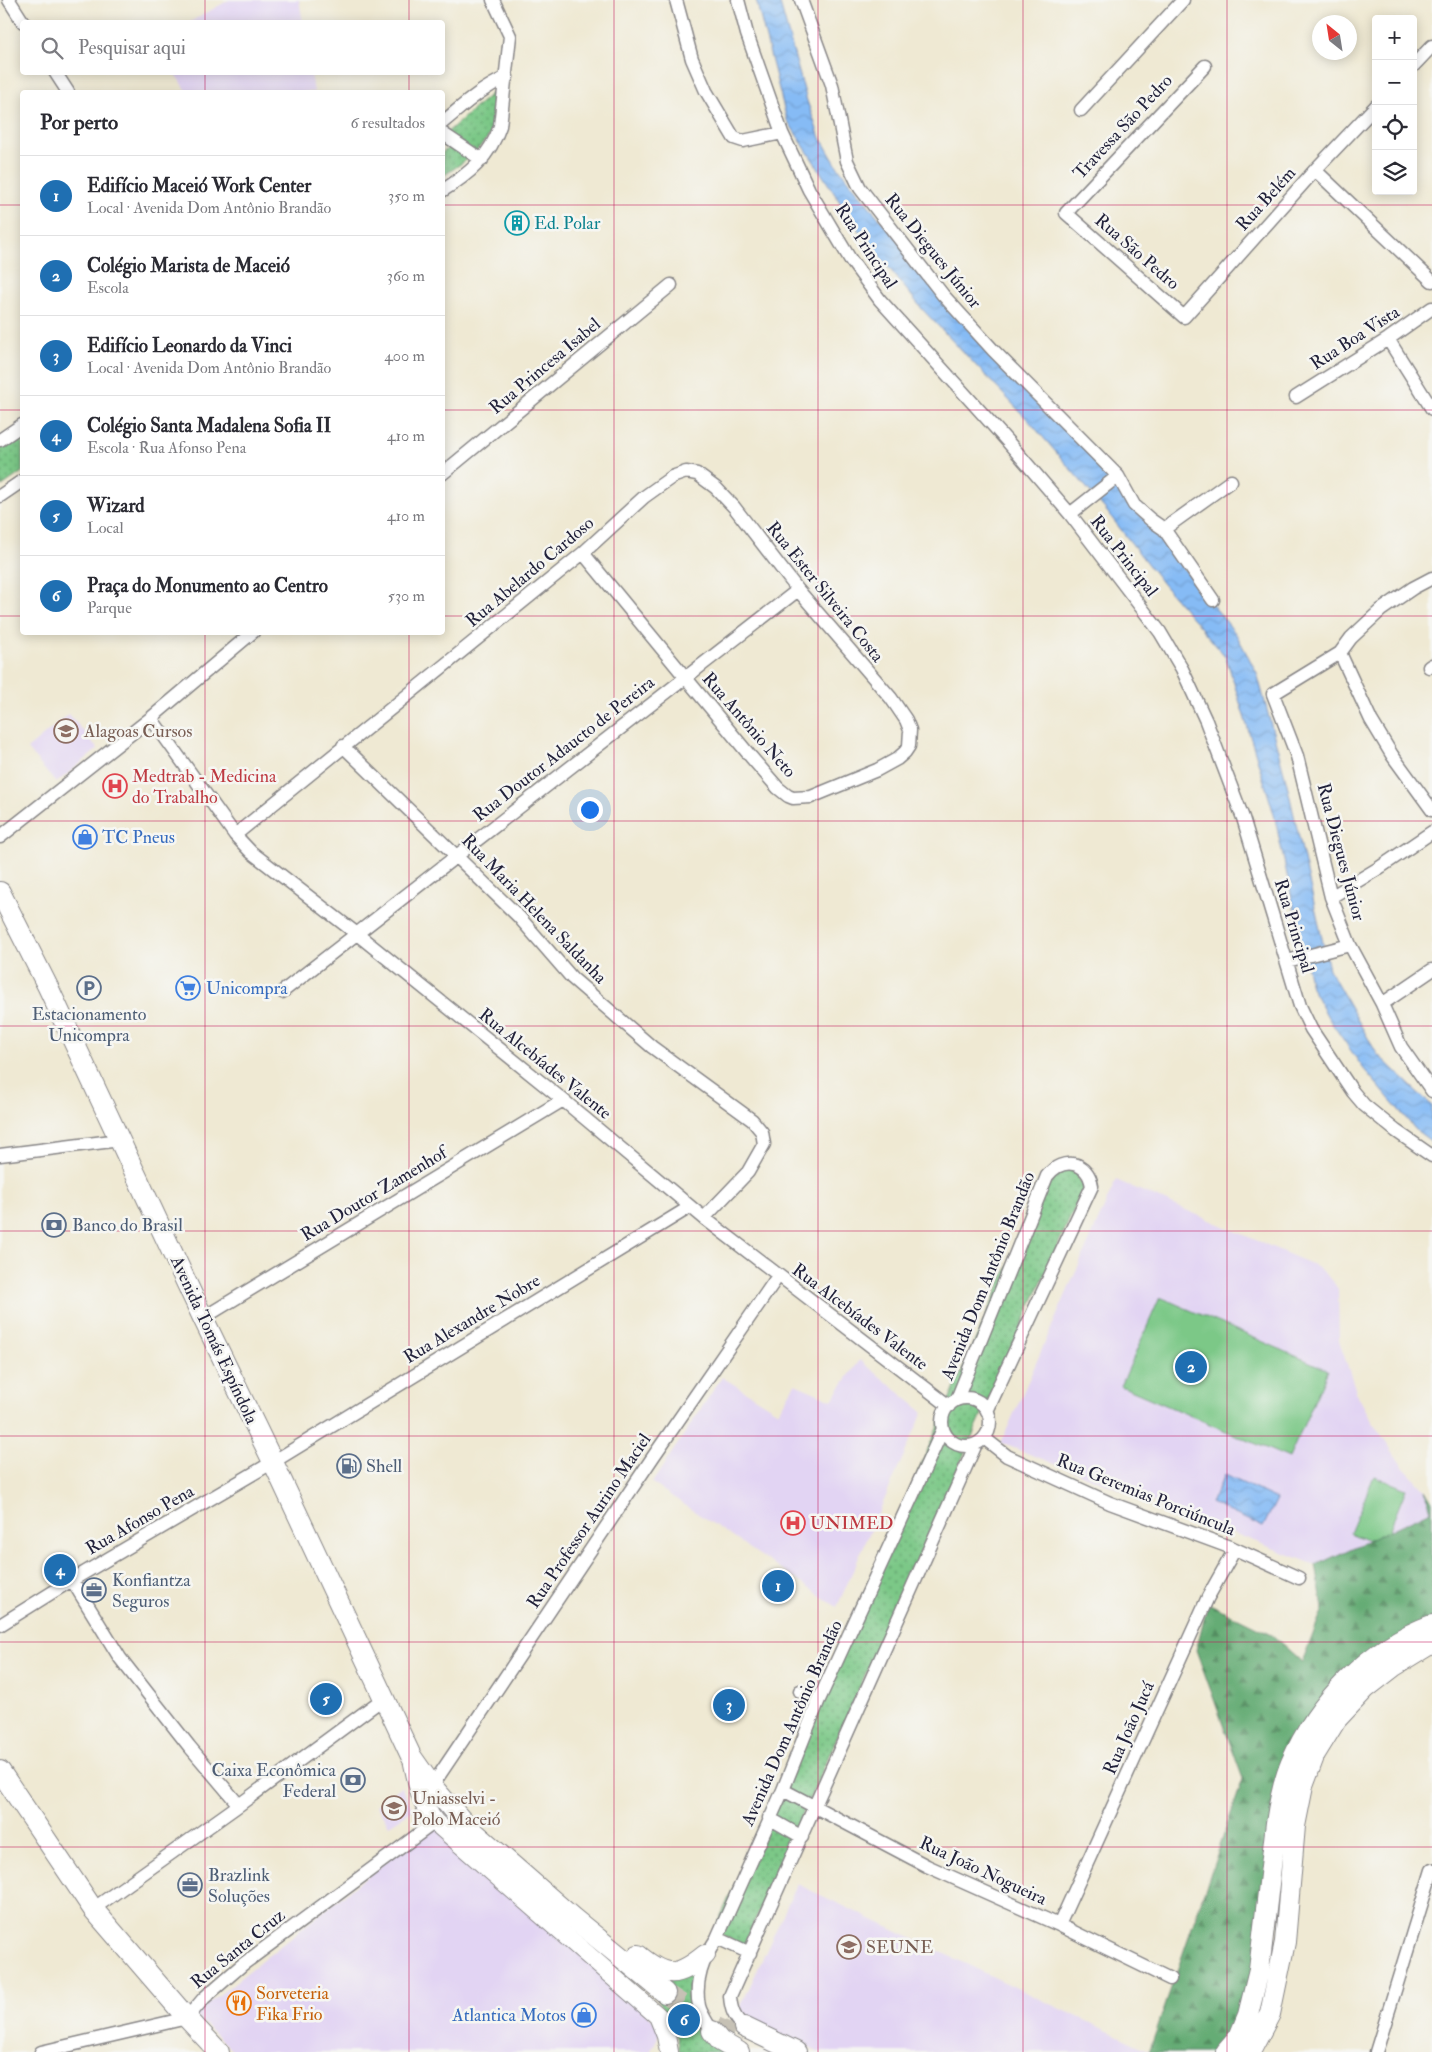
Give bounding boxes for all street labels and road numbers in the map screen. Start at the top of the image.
street label: Travessa São Pedro [1068,69,1178,184]
street label: Rua Belém [1231,162,1301,236]
street label: Rua Diegues Júnior [880,189,987,313]
street label: Rua Principal [830,199,902,293]
street label: Rua São Pedro [1090,209,1184,295]
street label: Rua Boa Vista [1306,300,1404,375]
street label: Rua Princesa Isabel [485,313,606,419]
street label: Rua Abelardo Cardoso [461,511,599,632]
street label: Rua Principal [1085,511,1163,602]
street label: Rua Ester Silveira Costa [761,517,889,668]
street label: Rua Antônio Neto [697,667,801,783]
street label: Rua Doutor Adaucto de Pereira [469,671,660,827]
street label: Rua Diegues Júnior [1312,781,1370,924]
street label: Rua Maria Helena Saldanha [456,829,612,989]
street label: Rua Principal [1269,876,1319,976]
street label: Rua Alcebíades Valente [474,1003,617,1125]
street label: Rua Doutor Zamenhof [297,1140,454,1247]
street label: Avenida Dom Antônio Brandão [935,1168,1040,1384]
street label: Avenida Tomás Espíndola [165,1251,263,1428]
street label: Rua Alcebíades Valente [787,1258,933,1376]
street label: Rua Alexandre Nobre [399,1269,545,1369]
street label: Rua Professor Aurino Maciel [522,1429,656,1613]
street label: Rua Geremias Porciúncula [1053,1449,1239,1542]
street label: Rua Afonso Pena [82,1479,199,1560]
street label: Avenida Dom Antônio Brandão [736,1616,848,1830]
street label: Rua João Jucá [1098,1677,1160,1778]
street label: Rua João Nogueira [916,1831,1051,1911]
street label: Rua Santa Cruz [186,1904,290,1994]

